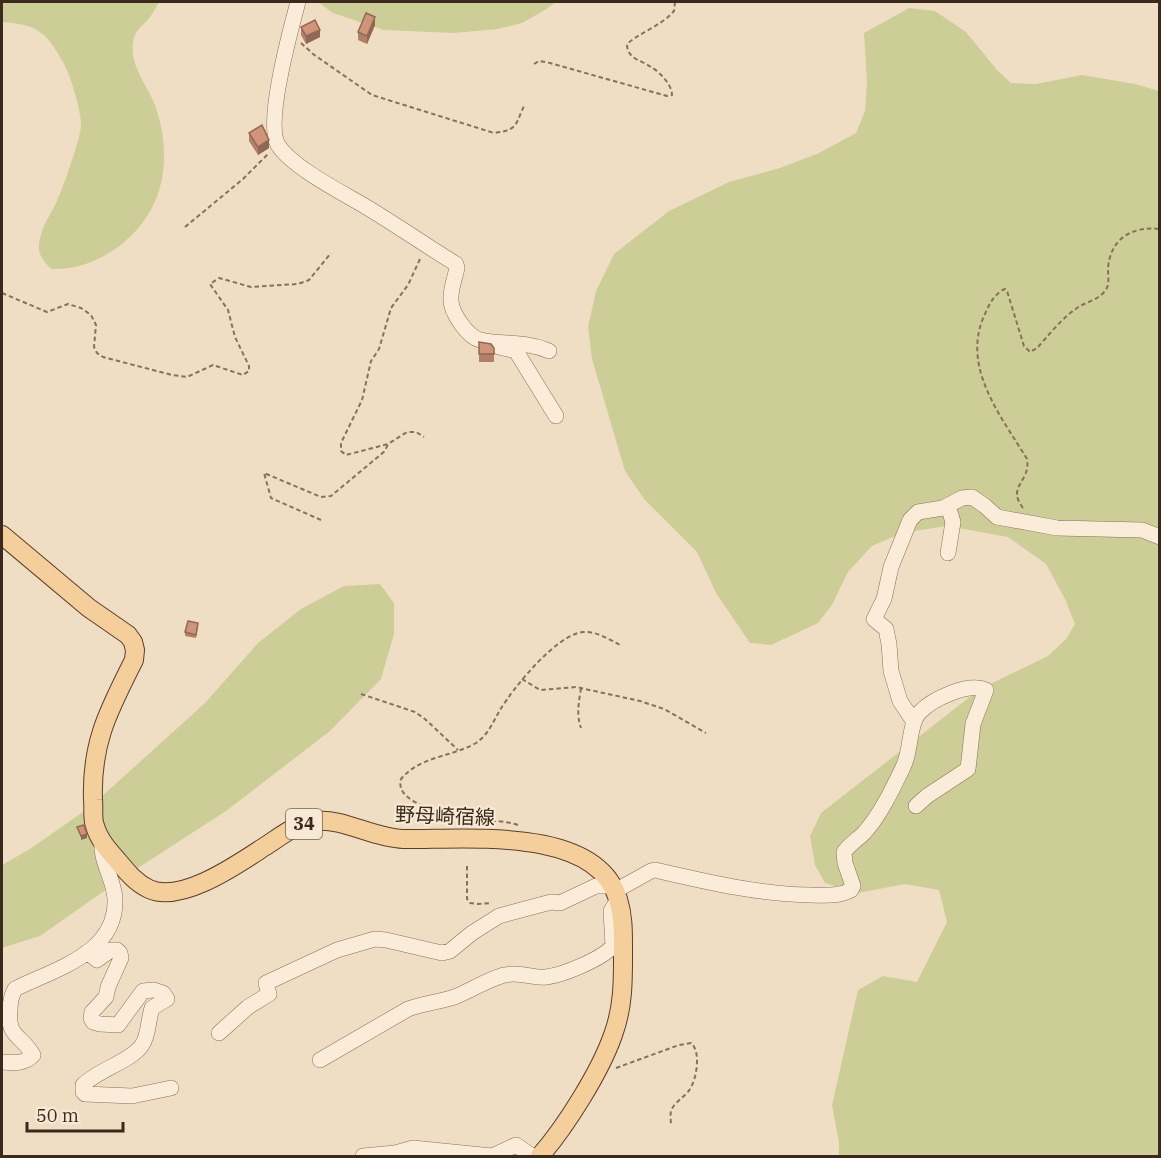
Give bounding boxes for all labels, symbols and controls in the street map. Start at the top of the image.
street label: 野母崎宿線 [395,800,495,831]
road number: 34 [286,809,322,839]
scale bar [27,1095,123,1133]
text: 50 m [36,1104,79,1127]

